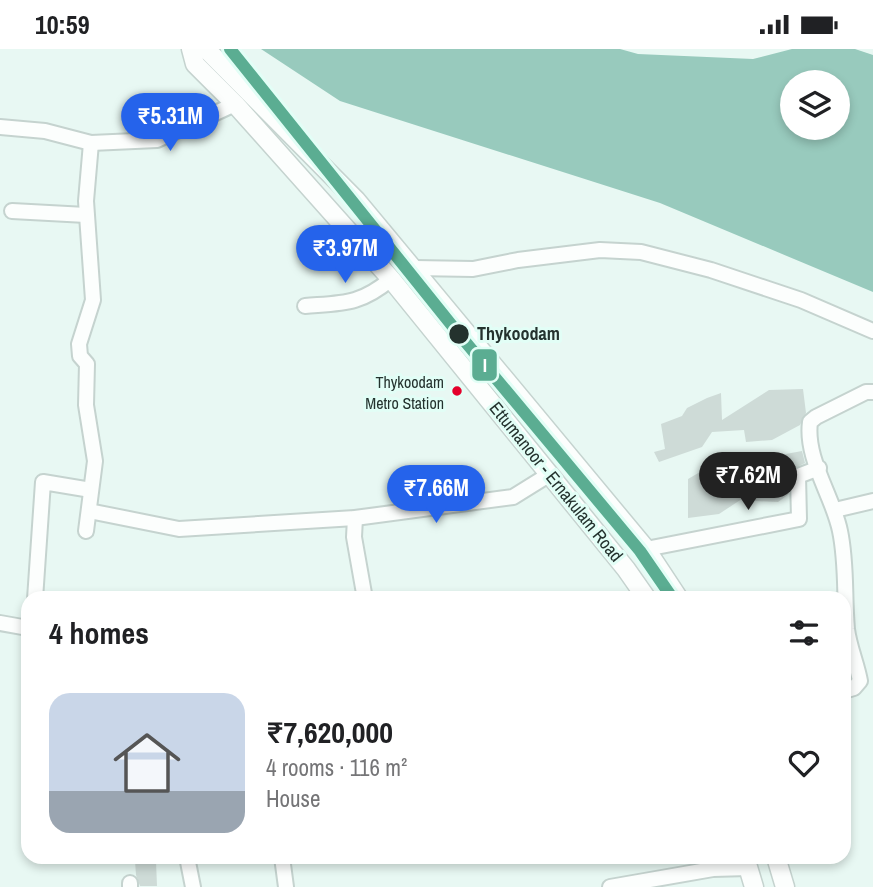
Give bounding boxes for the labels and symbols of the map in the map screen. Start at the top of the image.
pin: ₹5.31M [113,93,227,153]
pin: ₹3.97M [288,225,402,285]
place label: Thykoodam [477,321,560,346]
marker: Thykoodam [447,322,471,346]
line badge: I [471,348,498,382]
text: I [483,352,487,378]
place label: Thykoodam Metro Station [365,371,444,414]
marker: Thykoodam Metro Station [450,384,464,398]
street label: Ettumanoor - Ernakulam Road [484,396,629,567]
pin: ₹7.62M [691,453,805,512]
pin: ₹7.66M [379,465,493,525]

